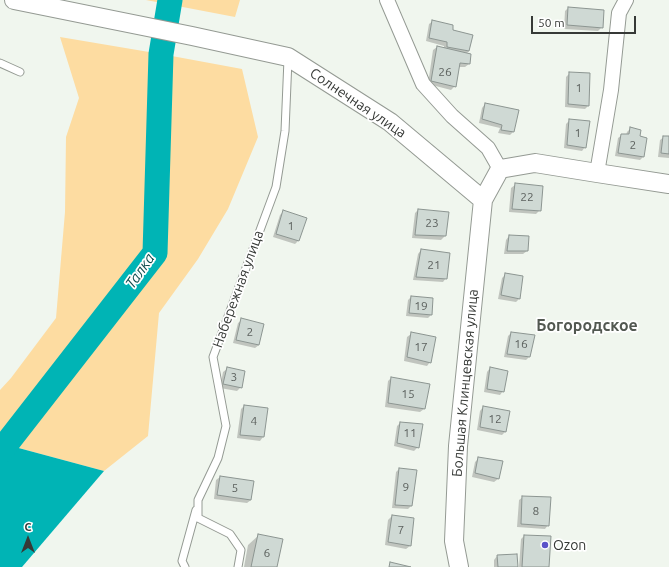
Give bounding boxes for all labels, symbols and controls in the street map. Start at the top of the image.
scale bar [533,8,638,34]
text: 50 m [538,16,565,29]
street label: Солнечная улица [307,65,409,141]
house number: 26 [438,65,452,79]
house number: 1 [576,81,582,95]
house number: 1 [575,126,581,140]
house number: 2 [630,138,636,152]
house number: 22 [520,190,534,204]
house number: 23 [425,216,439,230]
house number: 1 [288,219,294,233]
street label: Набережная улица [209,228,267,350]
water label: Талка [121,250,159,292]
house number: 21 [427,258,441,272]
street label: Большая Клинцевская улица [448,288,482,478]
house number: 19 [414,299,428,313]
district label: Богородское [536,316,638,336]
house number: 2 [247,325,253,339]
house number: 16 [514,337,528,351]
house number: 17 [414,340,428,354]
house number: 3 [231,370,237,384]
house number: 15 [401,387,415,401]
house number: 12 [488,412,502,426]
house number: 4 [251,414,257,428]
house number: 11 [403,426,417,440]
house number: 9 [403,480,409,494]
house number: 5 [232,481,238,495]
house number: 8 [533,504,539,518]
north arrow [8,519,48,559]
text: С [24,521,32,533]
house number: 7 [398,523,404,537]
place label: Ozon [553,537,586,553]
marker: Ozon [540,540,550,550]
house number: 6 [264,546,270,560]

